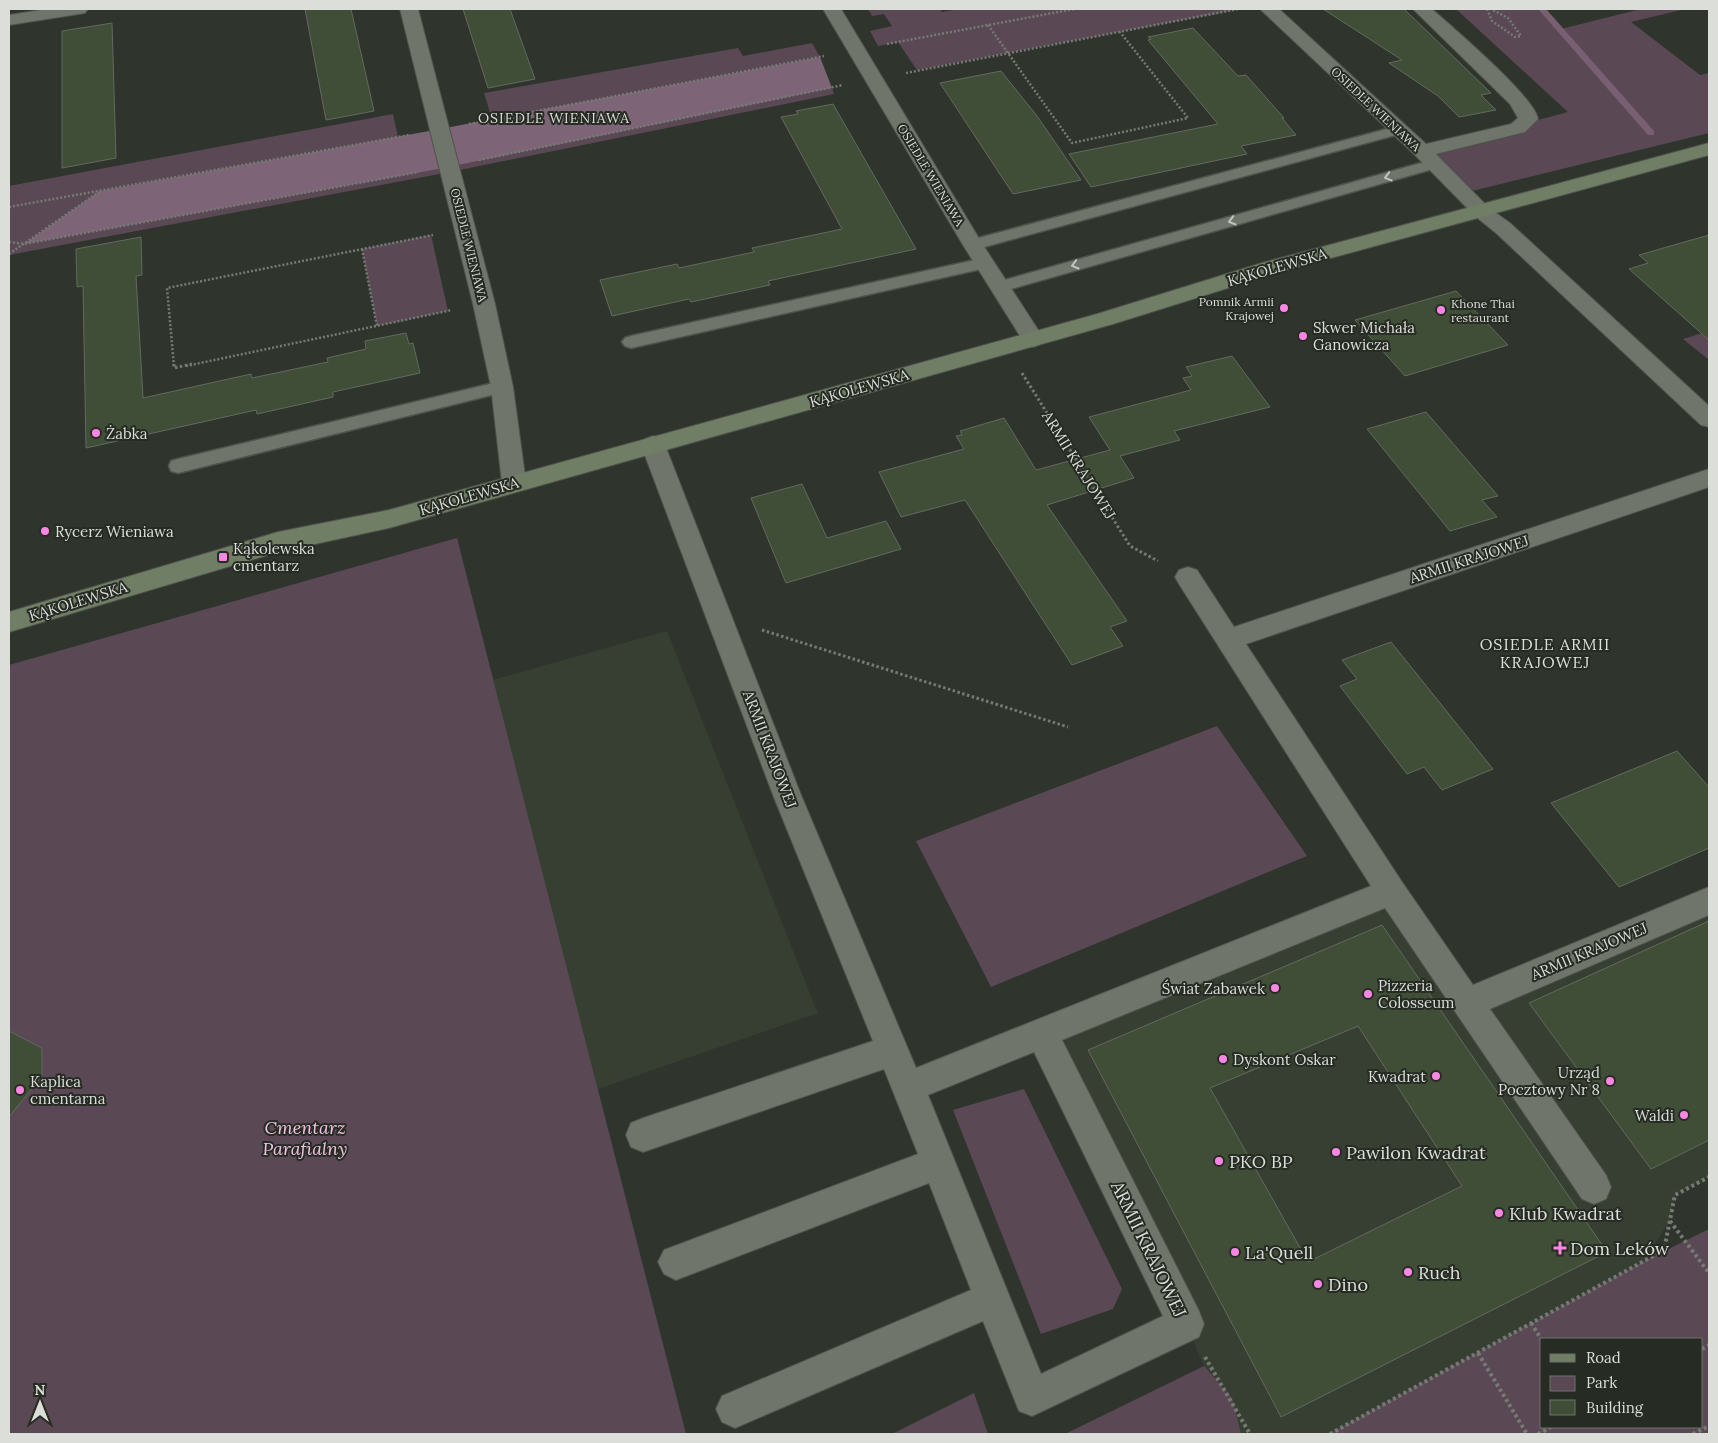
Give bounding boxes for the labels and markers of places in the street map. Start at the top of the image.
place label: Pomnik Armii Krajowej [1199,294,1274,323]
place label: Khone Thai restaurant [1451,296,1515,325]
marker: Pomnik Armii Krajowej [1278,302,1290,314]
marker: Khone Thai restaurant [1435,304,1447,316]
place label: Skwer Michała Ganowicza [1313,318,1415,354]
marker: Skwer Michała Ganowicza [1297,330,1309,342]
place label: Żabka [106,424,148,443]
marker: Żabka [90,427,102,439]
place label: Rycerz Wieniawa [55,522,174,541]
marker: Rycerz Wieniawa [39,525,51,537]
place label: Kąkolewska cmentarz [233,539,315,575]
marker: Kąkolewska cmentarz [217,551,229,563]
place label: Pizzeria Colosseum [1378,976,1455,1012]
place label: Świat Zabawek [1162,979,1265,998]
marker: Świat Zabawek [1269,982,1281,994]
marker: Pizzeria Colosseum [1362,988,1374,1000]
place label: Dyskont Oskar [1233,1050,1336,1069]
marker: Dyskont Oskar [1217,1053,1229,1065]
place label: Urząd Pocztowy Nr 8 [1498,1063,1600,1099]
place label: Kwadrat [1368,1067,1426,1086]
marker: Kwadrat [1430,1070,1442,1082]
place label: Kaplica cmentarna [30,1072,106,1108]
marker: Urząd Pocztowy Nr 8 [1604,1075,1616,1087]
marker: Kaplica cmentarna [14,1084,26,1096]
place label: Waldi [1635,1106,1674,1125]
marker: Waldi [1678,1109,1690,1121]
place label: Pawilon Kwadrat [1346,1141,1486,1164]
marker: Pawilon Kwadrat [1330,1146,1342,1158]
place label: PKO BP [1229,1150,1293,1173]
marker: PKO BP [1213,1155,1225,1167]
place label: Klub Kwadrat [1509,1202,1622,1225]
marker: Klub Kwadrat [1493,1207,1505,1219]
place label: Dom Leków [1570,1237,1670,1260]
place label: La'Quell [1245,1241,1313,1264]
marker: Dom Leków [1554,1242,1566,1254]
marker: La'Quell [1229,1246,1241,1258]
place label: Ruch [1418,1261,1461,1284]
marker: Ruch [1402,1266,1414,1278]
place label: Dino [1328,1273,1368,1296]
marker: Dino [1312,1278,1324,1290]

